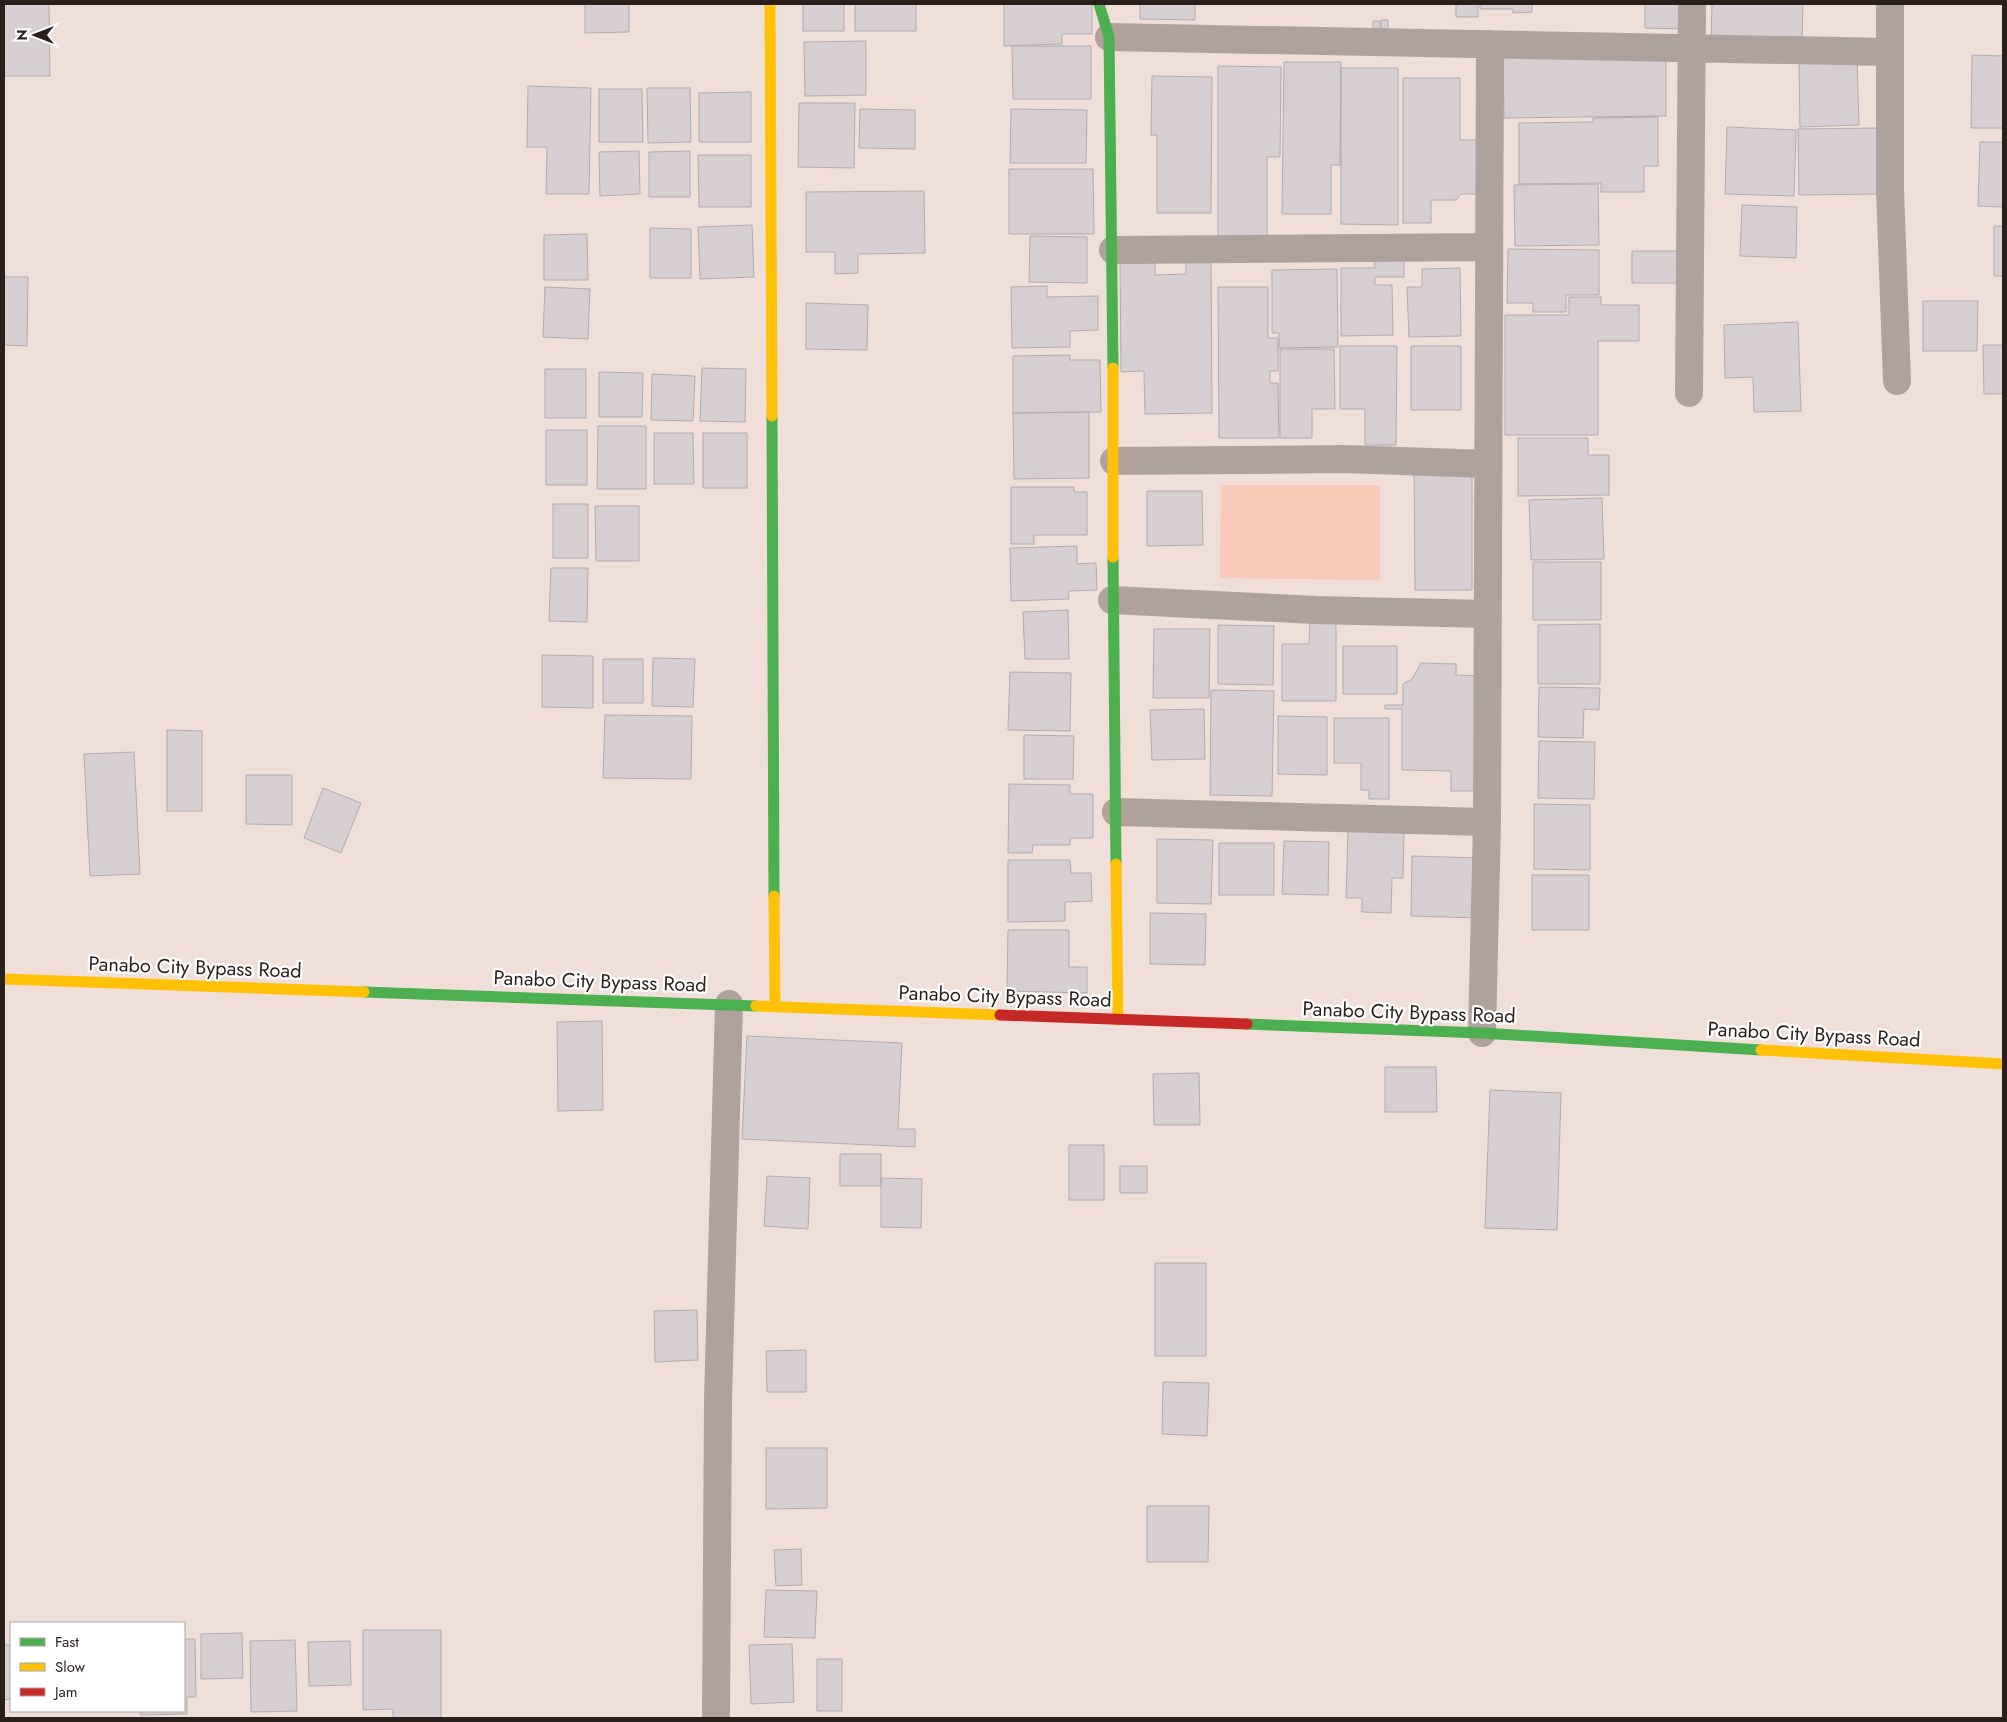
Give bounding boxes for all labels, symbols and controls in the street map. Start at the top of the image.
north arrow [10,10,60,60]
text: N [12,29,32,41]
street label: Panabo City Bypass Road [88,949,302,986]
street label: Panabo City Bypass Road [493,963,707,1000]
street label: Panabo City Bypass Road [898,978,1112,1015]
street label: Panabo City Bypass Road [1302,994,1516,1031]
street label: Panabo City Bypass Road [1707,1014,1921,1055]
legend [10,1622,185,1712]
text: Fast [55,1631,79,1653]
text: Slow [55,1656,86,1678]
text: Jam [53,1681,78,1703]

